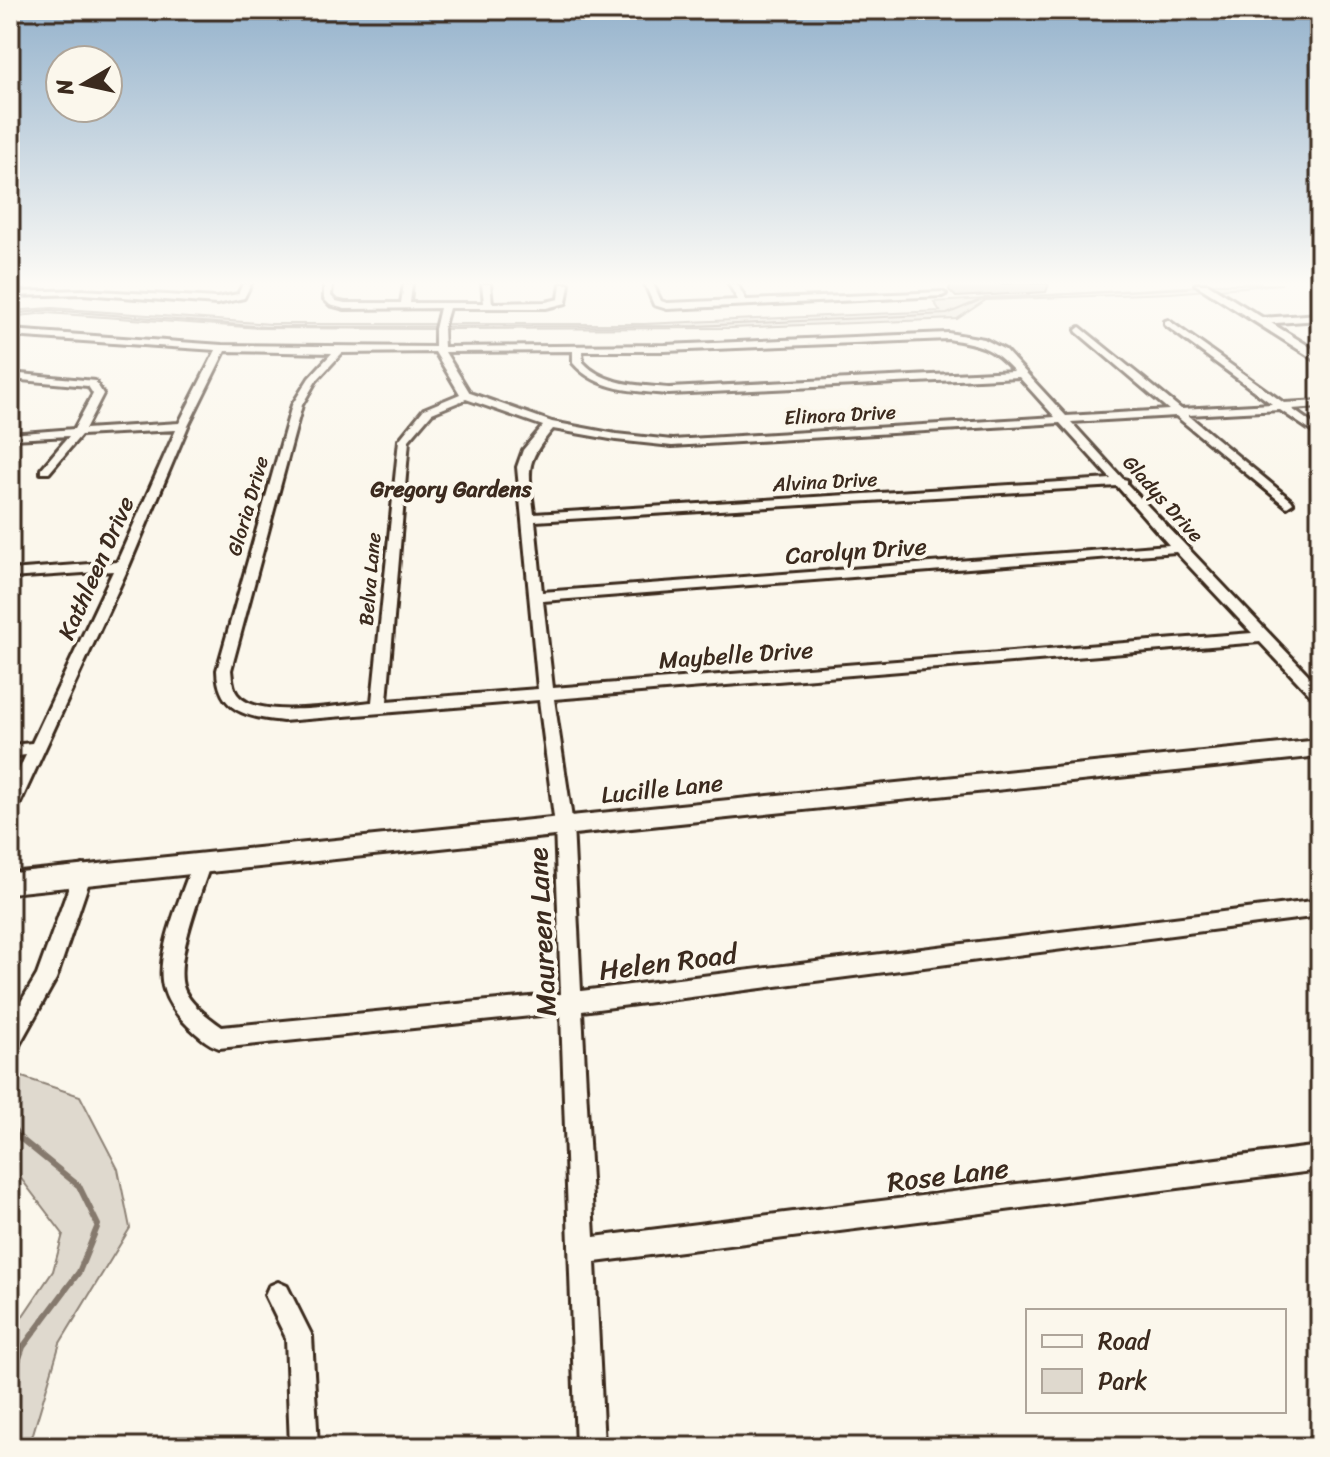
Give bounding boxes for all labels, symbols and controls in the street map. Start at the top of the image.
north arrow [44,44,124,124]
text: N [44,76,85,99]
street label: Elinora Drive [783,395,897,435]
street label: Gladys Drive [1114,447,1212,551]
street label: Gloria Drive [217,452,279,560]
street label: Alvina Drive [771,462,878,502]
district label: Gregory Gardens [369,470,532,509]
street label: Kathleen Drive [46,489,146,647]
street label: Carolyn Drive [784,525,928,577]
street label: Belva Lane [348,531,392,627]
street label: Maybelle Drive [657,629,815,681]
street label: Lucille Lane [599,762,725,816]
street label: Maureen Lane [513,846,571,1018]
street label: Helen Road [596,929,742,995]
street label: Rose Lane [884,1143,1012,1207]
legend [1026,1309,1286,1413]
text: Road [1098,1320,1152,1362]
text: Park [1098,1360,1147,1402]

